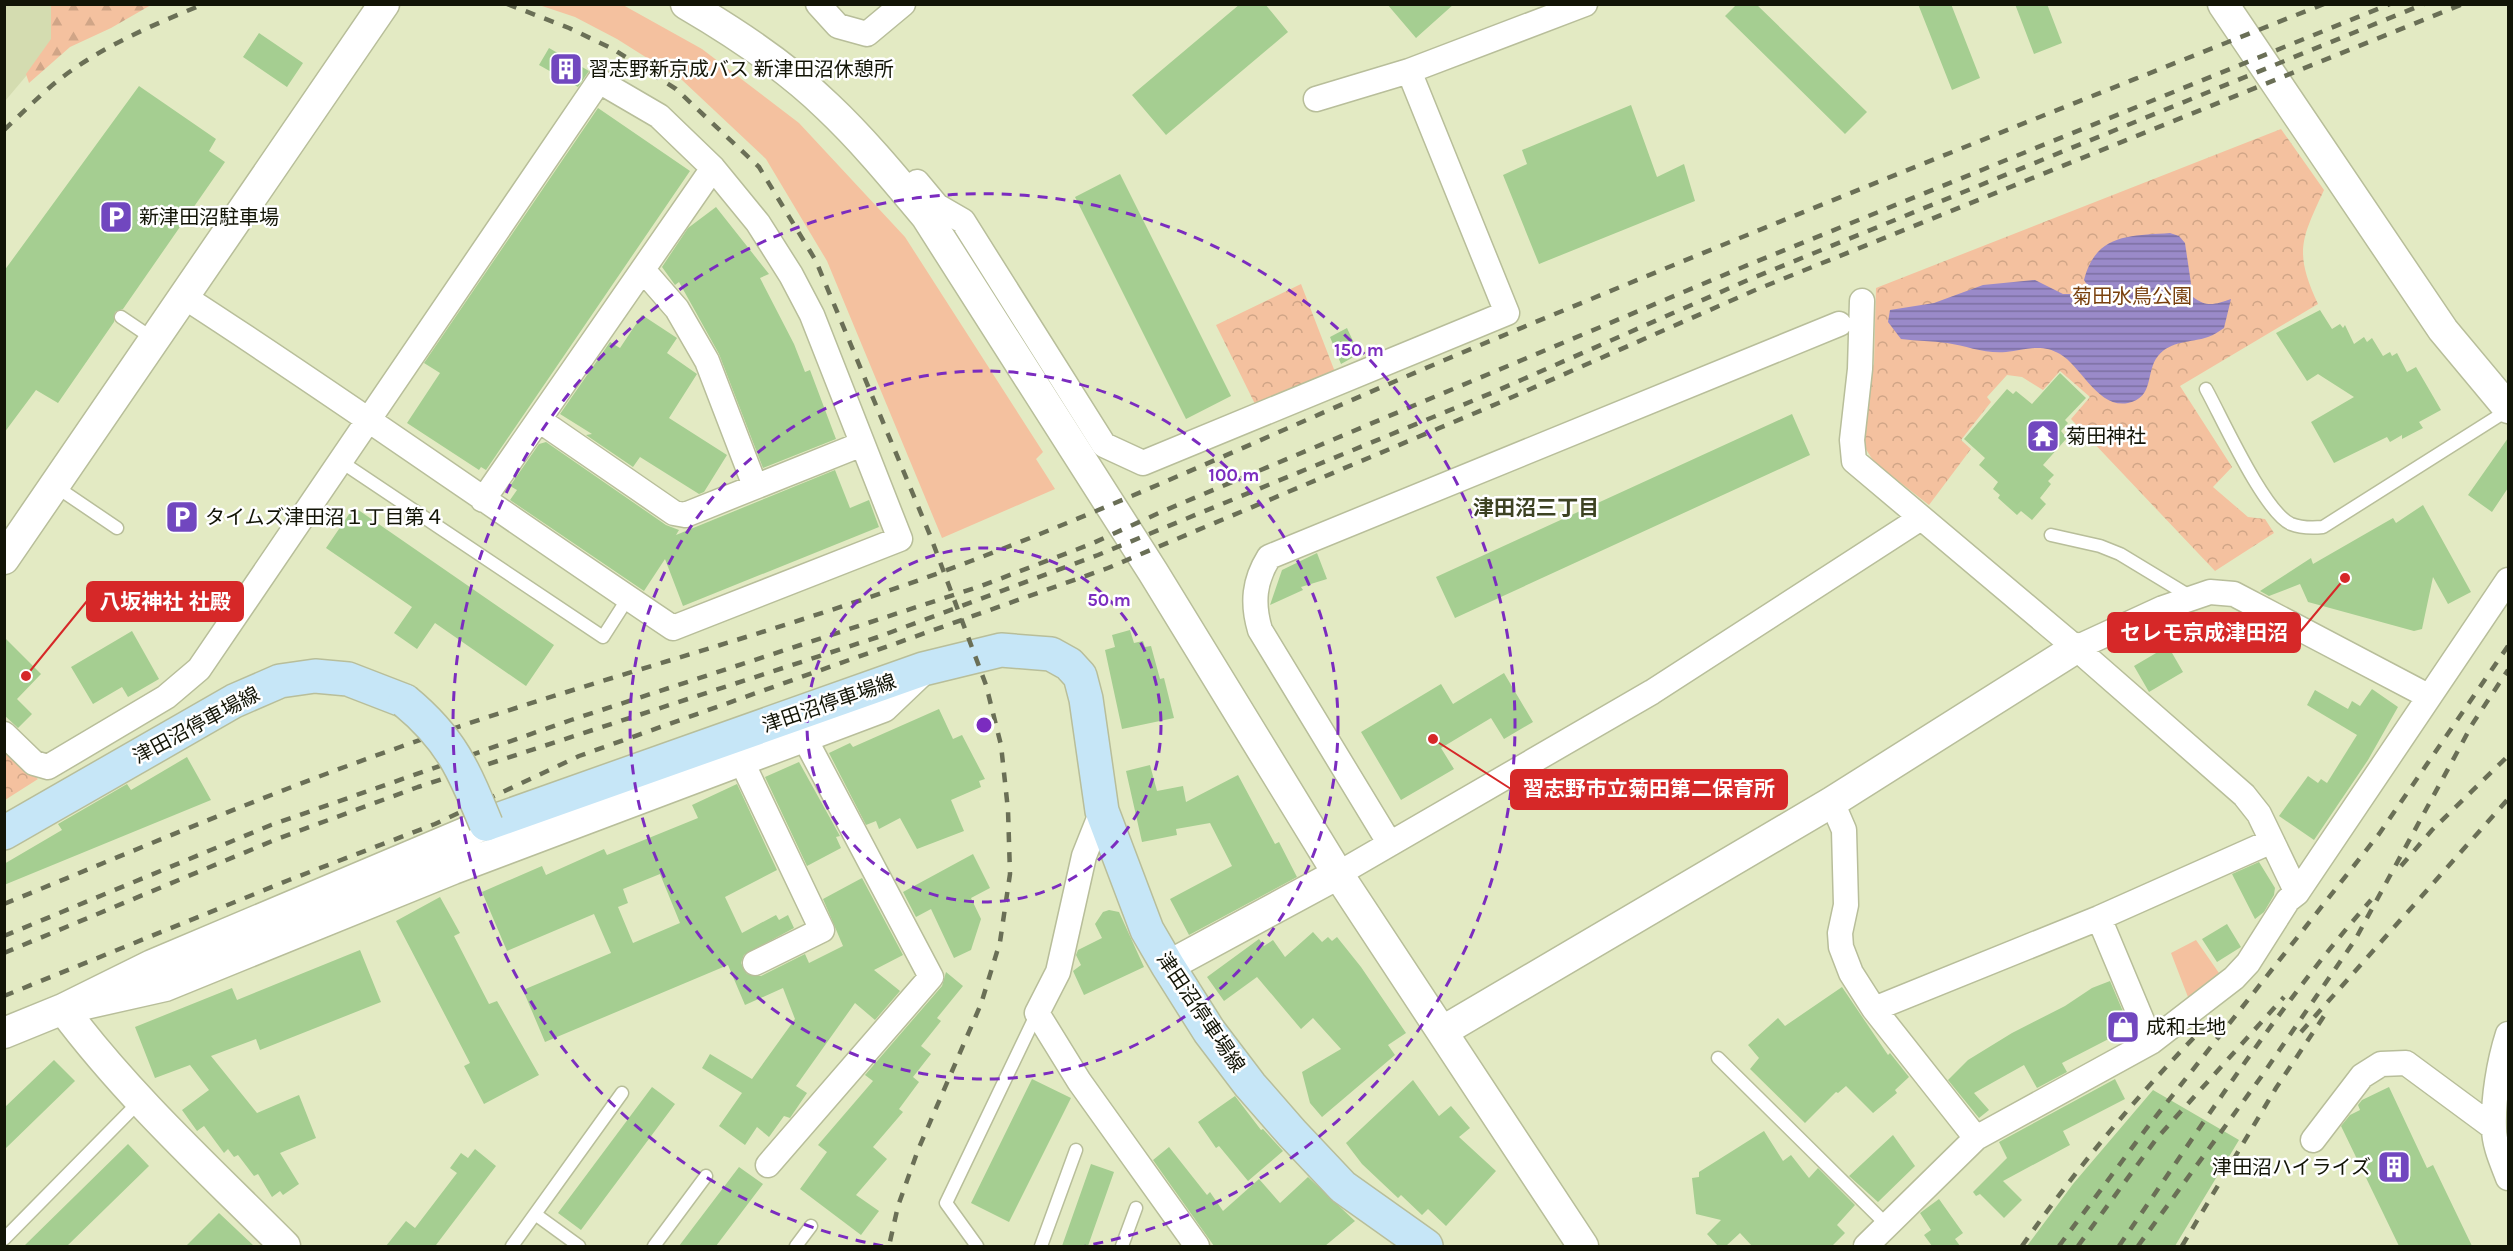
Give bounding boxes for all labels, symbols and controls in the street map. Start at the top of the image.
building icon: 習志野新京成バス 新津田沼休憩所 [548,51,584,87]
place label: 習志野新京成バス 新津田沼休憩所 [589,58,894,81]
parking icon: 新津田沼駐車場 [98,199,134,235]
place label: 新津田沼駐車場 [139,206,279,229]
park label: 菊田水鳥公園 [2072,285,2192,308]
text: 150 m [1334,339,1384,361]
temple icon: 菊田神社 [2025,418,2061,454]
place label: 菊田神社 [2066,425,2146,448]
text: 100 m [1209,464,1259,486]
district label: 津田沼三丁目 [1473,496,1599,520]
parking icon: タイムズ津田沼１丁目第４ [164,499,200,535]
place label: タイムズ津田沼１丁目第４ [205,506,445,529]
callout: 八坂神社 社殿 [87,582,243,621]
text: 50 m [1087,589,1131,611]
text: 八坂神社 社殿 [99,590,231,614]
callout: セレモ京成津田沼 [2108,613,2300,652]
text: セレモ京成津田沼 [2120,621,2288,645]
street label: 津田沼停車場線 [759,670,899,737]
street label: 津田沼停車場線 [129,682,263,768]
centre of rings [974,715,994,735]
callout: 習志野市立菊田第二保育所 [1511,770,1787,809]
text: 習志野市立菊田第二保育所 [1523,777,1775,801]
street label: 津田沼停車場線 [1152,948,1249,1077]
shop icon: 成和土地 [2105,1009,2141,1045]
place label: 成和土地 [2146,1016,2226,1039]
building icon: 津田沼ハイライズ [2376,1149,2412,1185]
place label: 津田沼ハイライズ [2212,1156,2371,1179]

